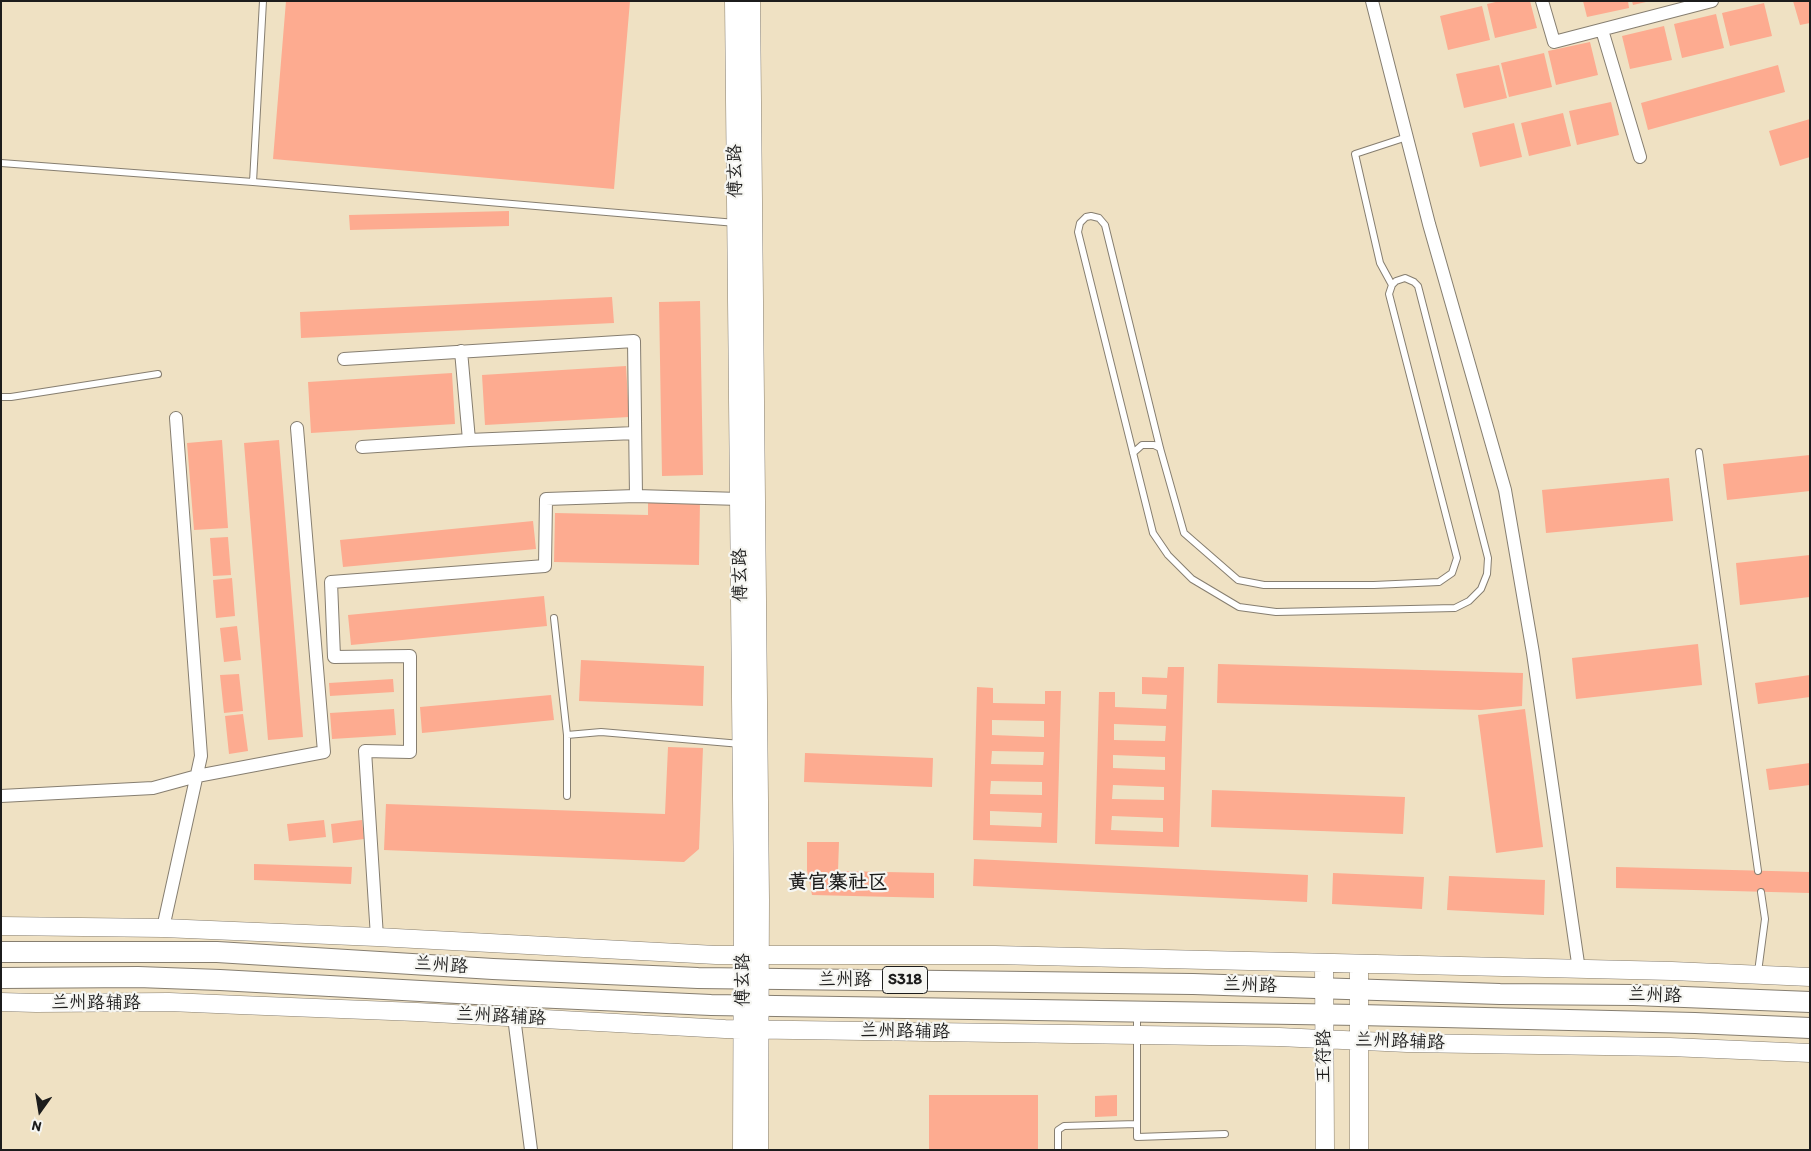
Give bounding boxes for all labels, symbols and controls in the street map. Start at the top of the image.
street label: 傅玄路 [725,144,747,198]
street label: 傅玄路 [730,548,752,602]
district label: 黄官寨社区 [788,871,888,895]
street label: 兰州路 [413,953,469,979]
street label: 傅玄路 [732,953,754,1007]
road number: S318 [882,966,928,994]
street label: 兰州路 [818,969,872,991]
street label: 兰州路 [1223,974,1277,998]
street label: 兰州路 [1628,984,1682,1008]
street label: 兰州路辅路 [51,992,141,1014]
street label: 兰州路辅路 [455,1004,547,1030]
street label: 兰州路辅路 [860,1020,950,1044]
street label: 王符路 [1313,1029,1335,1083]
street label: 兰州路辅路 [1355,1030,1445,1054]
north arrow [15,1086,65,1136]
text: N [30,1117,43,1135]

